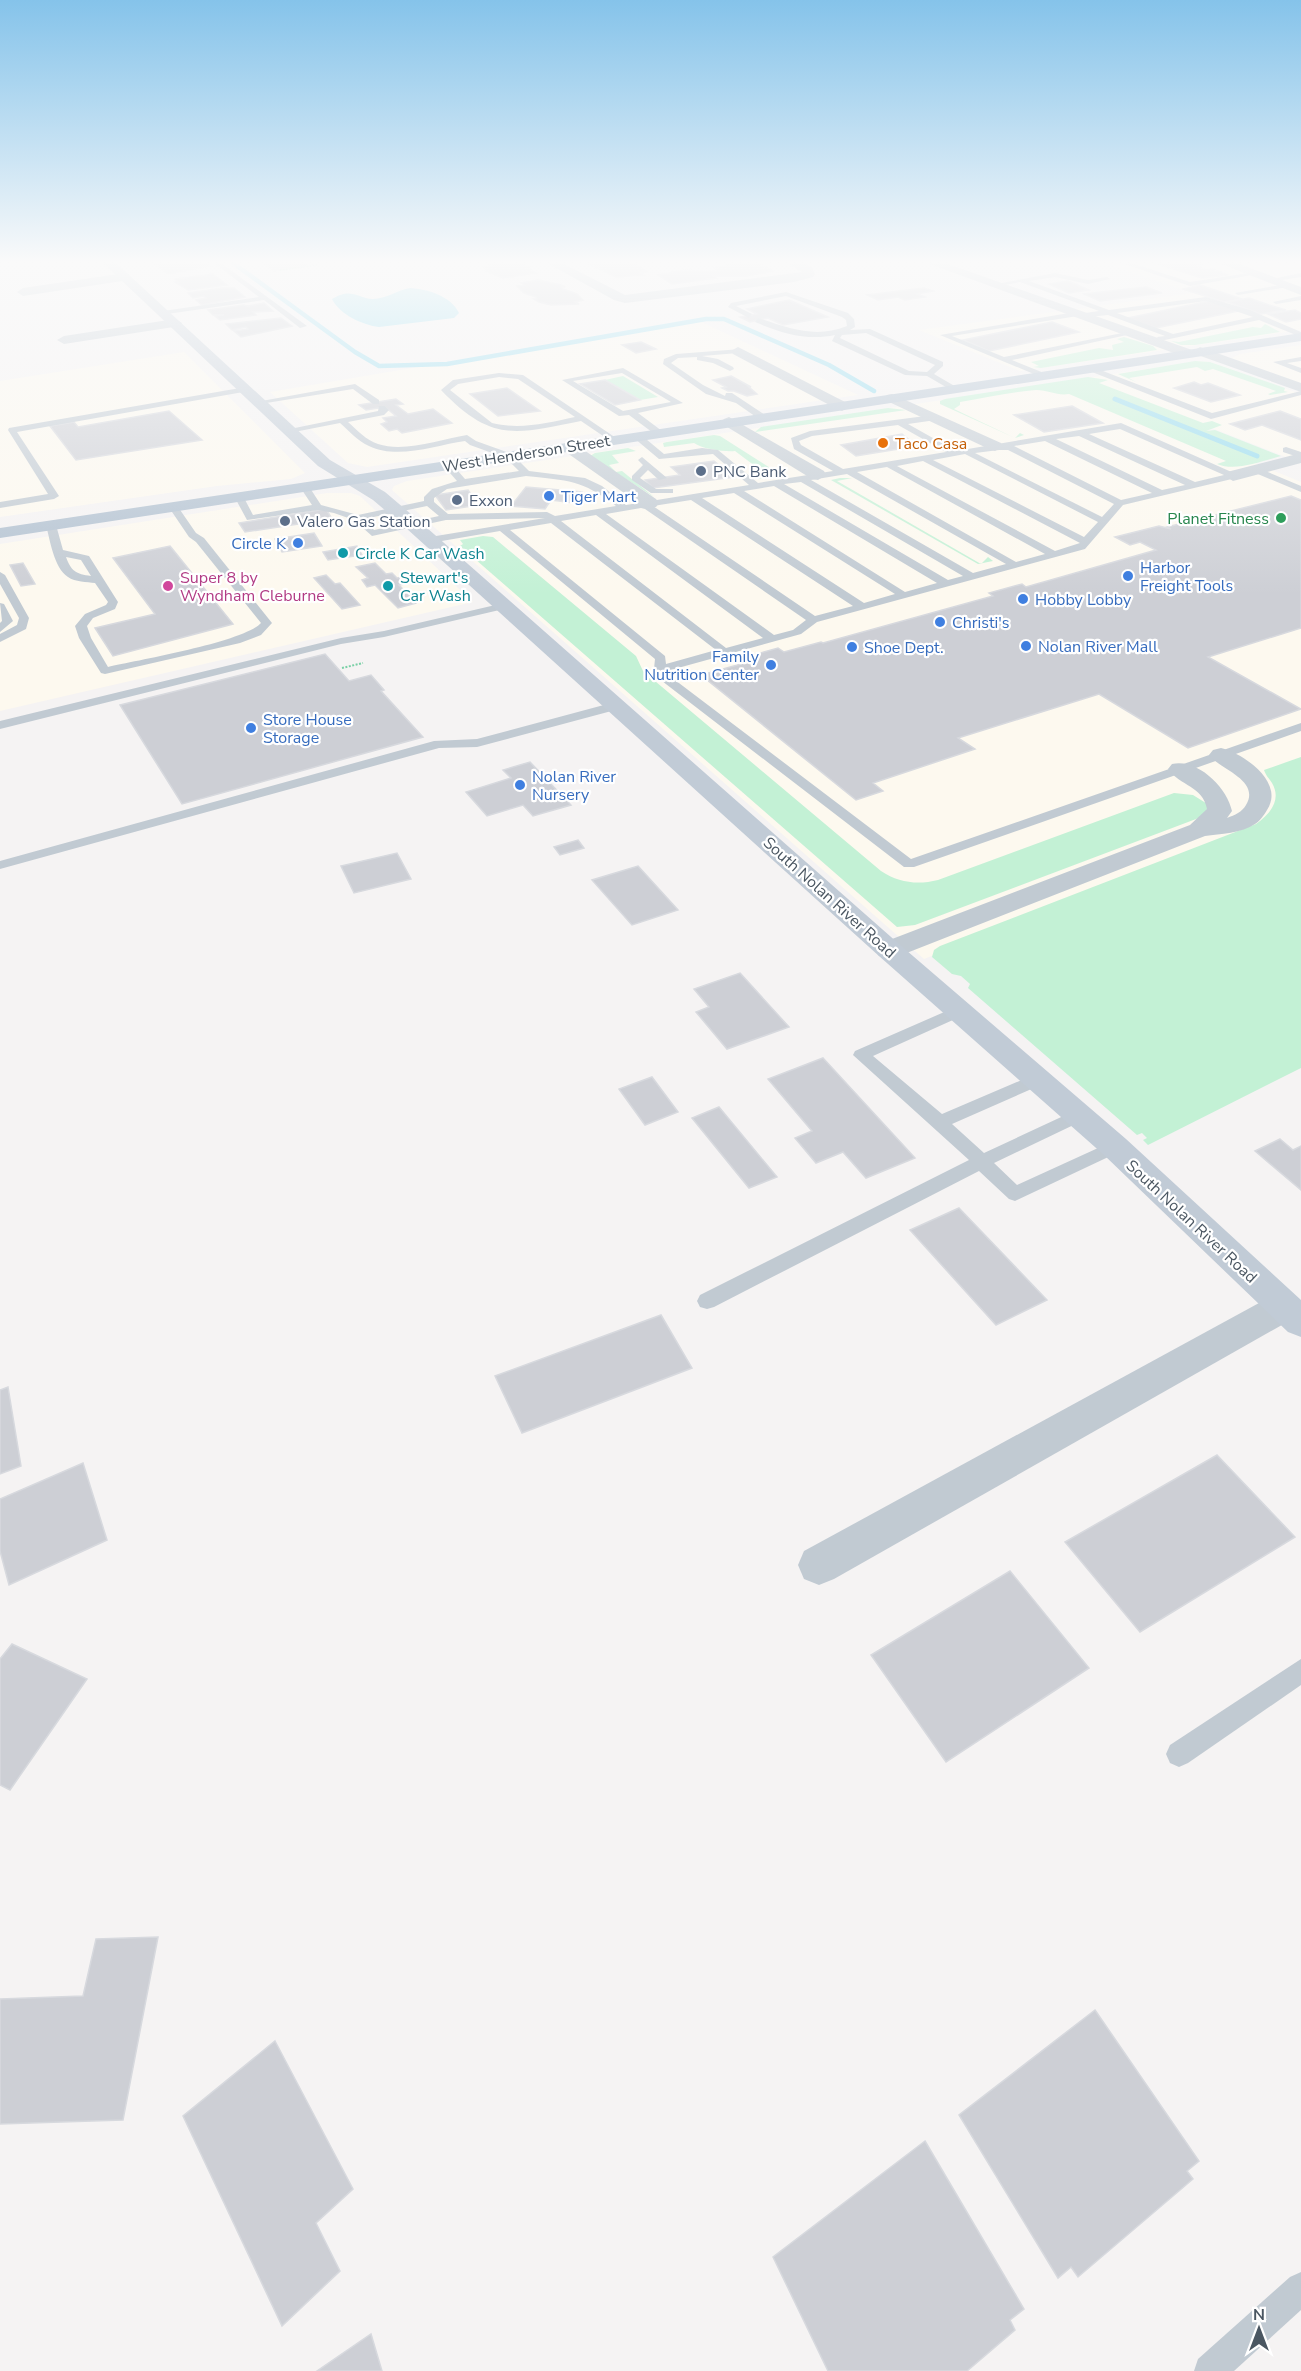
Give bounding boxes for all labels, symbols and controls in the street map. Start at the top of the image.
street label: West Henderson Street [441,430,612,478]
place label: Taco Casa [895,433,967,455]
marker: Taco Casa [876,436,890,450]
place label: PNC Bank [713,461,787,483]
marker: PNC Bank [694,464,708,478]
place label: Tiger Mart [561,486,636,508]
marker: Tiger Mart [542,489,556,503]
place label: Exxon [469,490,513,512]
marker: Exxon [450,493,464,507]
place label: Planet Fitness [1167,508,1269,530]
place label: Valero Gas Station [296,511,430,533]
marker: Planet Fitness [1274,511,1288,525]
marker: Valero Gas Station [278,514,292,528]
place label: Circle K [231,533,287,555]
marker: Circle K [291,536,305,550]
place label: Circle K Car Wash [355,543,485,565]
marker: Circle K Car Wash [336,546,350,560]
place label: Harbor Freight Tools [1140,557,1233,597]
place label: Super 8 by Wyndham Cleburne [180,567,325,607]
place label: Stewart's Car Wash [400,567,471,607]
marker: Harbor Freight Tools [1121,569,1135,583]
marker: Super 8 by Wyndham Cleburne [161,579,175,593]
marker: Stewart's Car Wash [381,579,395,593]
place label: Hobby Lobby [1035,589,1132,611]
marker: Hobby Lobby [1016,592,1030,606]
place label: Christi's [952,612,1009,634]
marker: Christi's [933,615,947,629]
place label: Nolan River Mall [1038,636,1158,658]
place label: Shoe Dept. [864,637,944,659]
marker: Nolan River Mall [1019,639,1033,653]
marker: Shoe Dept. [845,640,859,654]
place label: Family Nutrition Center [644,646,760,686]
marker: Family Nutrition Center [764,658,778,672]
place label: Store House Storage [263,709,352,749]
marker: Store House Storage [244,721,258,735]
place label: Nolan River Nursery [532,766,616,806]
marker: Nolan River Nursery [513,778,527,792]
street label: South Nolan River Road [758,832,901,963]
street label: South Nolan River Road [1121,1155,1262,1288]
north arrow [1229,2299,1289,2359]
text: N [1253,2304,1265,2326]

